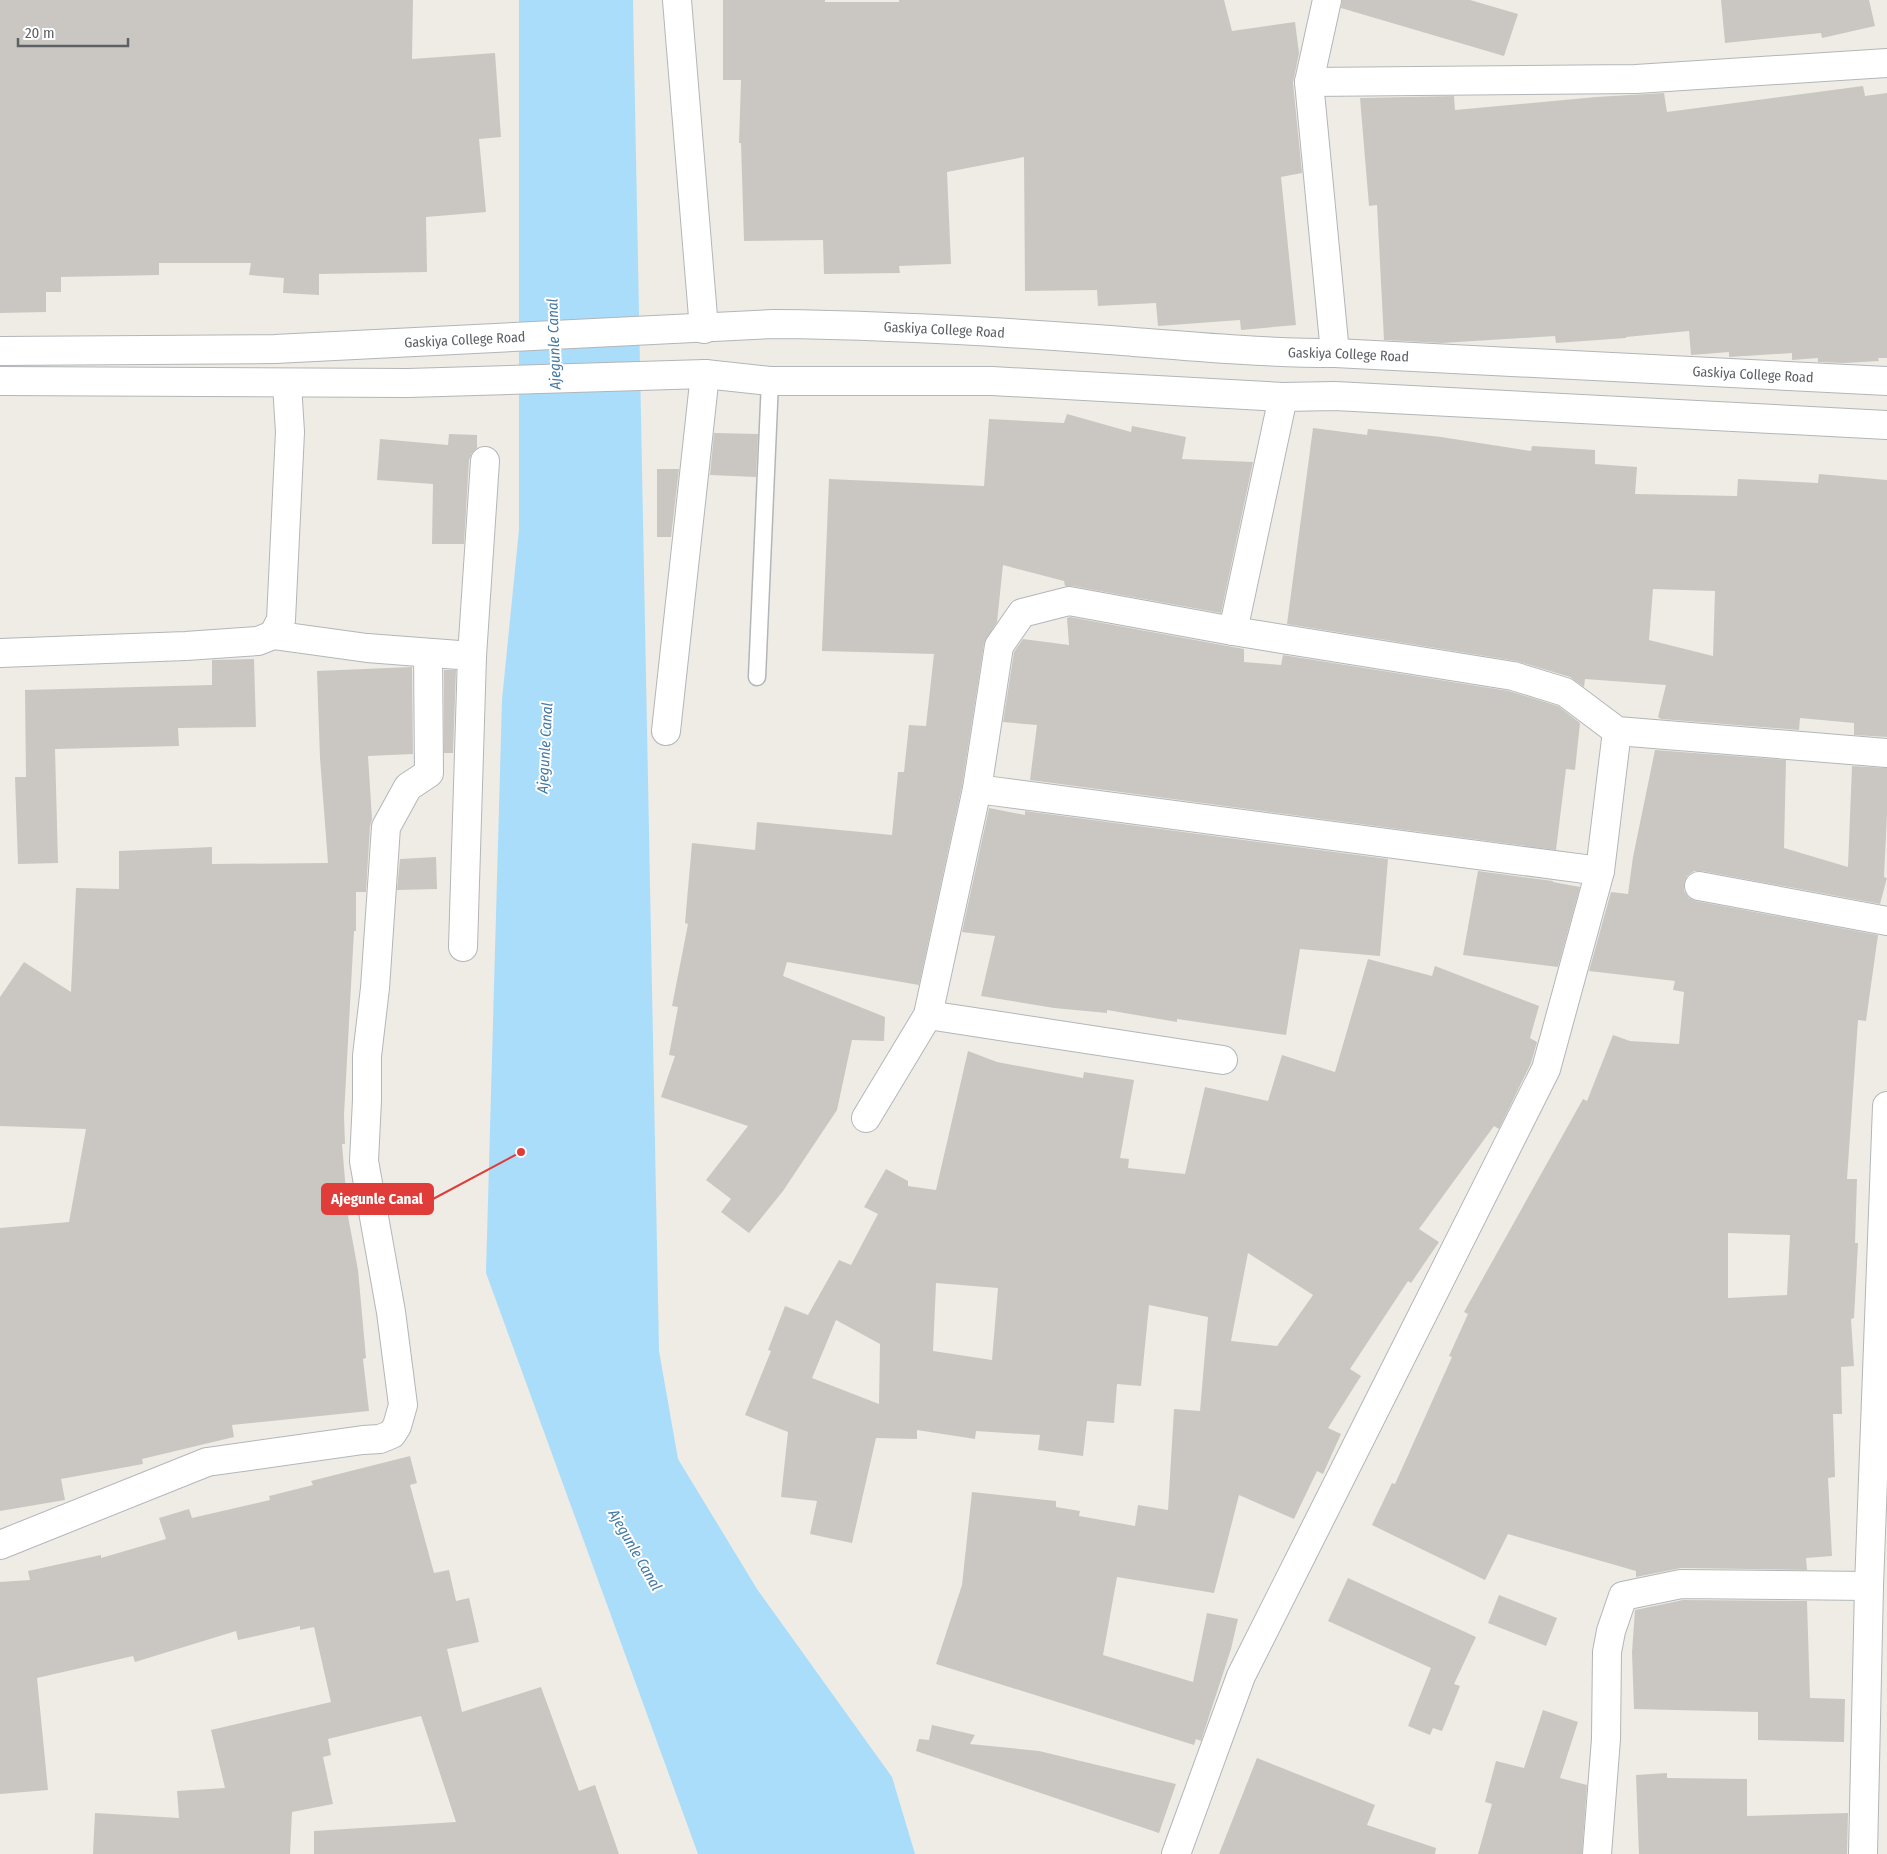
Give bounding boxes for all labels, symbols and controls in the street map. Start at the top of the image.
scale bar [18,15,128,47]
text: 20 m [25,24,55,42]
water label: Ajegunle Canal [543,298,565,391]
street label: Gaskiya College Road [883,319,1005,342]
street label: Gaskiya College Road [404,328,526,352]
street label: Gaskiya College Road [1288,344,1409,366]
street label: Gaskiya College Road [1692,363,1814,386]
water label: Ajegunle Canal [534,702,556,795]
callout: Ajegunle Canal [322,1184,433,1214]
text: Ajegunle Canal [330,1190,424,1208]
water label: Ajegunle Canal [604,1505,666,1594]

